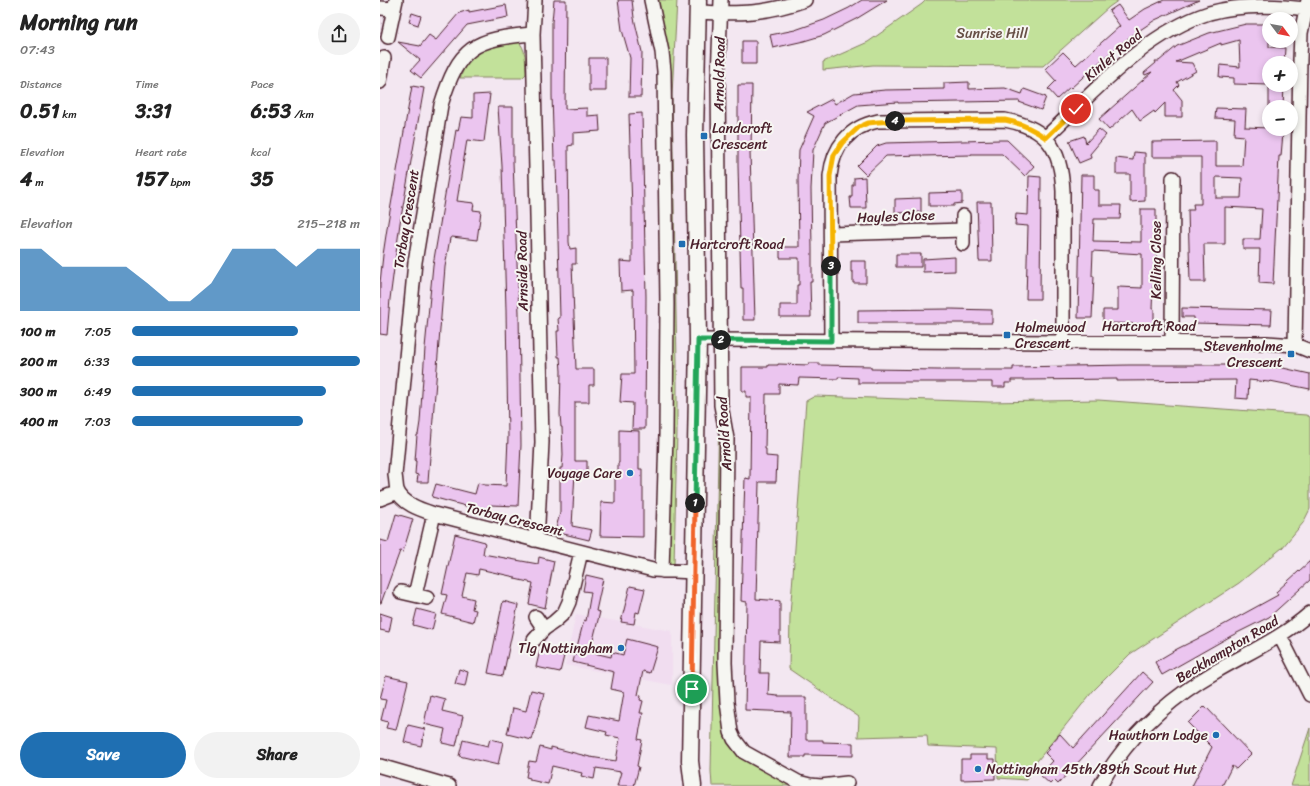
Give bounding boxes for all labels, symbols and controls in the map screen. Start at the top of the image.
text: Morning run [20,3,138,42]
north arrow [1262,12,1298,48]
map controls [1262,12,1298,136]
button: share [318,13,360,55]
park label: Sunrise Hill [956,21,1029,46]
street label: Kinlet Road [1078,22,1149,88]
street label: Arnold Road [706,35,733,113]
text: 07:43 [20,38,55,61]
button: + [1262,56,1298,92]
text: Distance [20,75,62,94]
text: Time [135,75,159,94]
text: Pace [251,75,274,94]
pin [1059,92,1093,126]
text: 0.51 [20,94,59,129]
text: 3:31 [135,94,172,129]
text: 6:53 [251,94,291,129]
icon: check [1065,98,1087,120]
button: − [1262,100,1298,136]
text: km [59,105,77,124]
text: /km [291,105,314,124]
pin: 4 [885,111,905,131]
text: 4 [892,111,898,130]
place label: Landcroft Crescent [712,116,772,157]
marker: Landcroft Crescent [699,131,709,141]
text: Elevation [20,143,65,162]
text: Heart rate [135,143,187,162]
text: kcal [251,143,271,162]
text: 4 [20,162,33,197]
text: 157 [135,162,168,197]
text: 35 [251,162,274,197]
street label: Torbay Crescent [386,168,427,271]
text: m [33,173,44,192]
text: bpm [168,173,191,192]
street label: Hayles Close [857,203,935,230]
text: Elevation [20,212,73,235]
text: 215–218 m [297,212,360,235]
street label: Kelling Close [1144,221,1169,299]
street label: Arnside Road [509,229,536,312]
place label: Hartcroft Road [690,232,786,257]
marker: Hartcroft Road [677,239,687,249]
pin: 3 [821,256,841,276]
text: 3 [828,256,834,275]
street label: Hartcroft Road [1102,314,1198,339]
place label: Holmewood Crescent [1015,315,1087,356]
text: 100 m [20,320,55,343]
text: 7:05 [84,320,112,343]
pin: 2 [711,330,731,350]
text: 2 [718,330,724,349]
marker: Holmewood Crescent [1002,330,1012,340]
place label: Stevenholme Crescent [1203,334,1283,375]
marker: Stevenholme Crescent [1286,349,1296,359]
text: 200 m [20,350,57,373]
text: 6:33 [84,350,110,373]
text: 300 m [20,380,57,403]
text: 6:49 [84,380,111,403]
street label: Arnold Road [709,394,740,473]
text: 400 m [20,410,58,433]
text: 7:03 [84,410,111,433]
place label: Voyage Care [547,461,622,486]
marker: Voyage Care [625,468,635,478]
pin: 1 [685,493,705,513]
text: 1 [693,493,697,512]
street label: Torbay Crescent [463,495,567,544]
street label: Beckhampton Road [1171,608,1285,690]
place label: Tlg Nottingham [518,636,613,661]
marker: Tlg Nottingham [616,643,626,653]
pin [675,672,709,706]
icon: arrive [681,678,703,700]
place label: Hawthorn Lodge [1109,723,1208,748]
marker: Hawthorn Lodge [1211,730,1221,740]
button: Save [20,732,186,778]
button: Share [194,732,360,778]
place label: Nottingham 45th/89th Scout Hut [986,757,1197,782]
marker: Nottingham 45th/89th Scout Hut [973,764,983,774]

